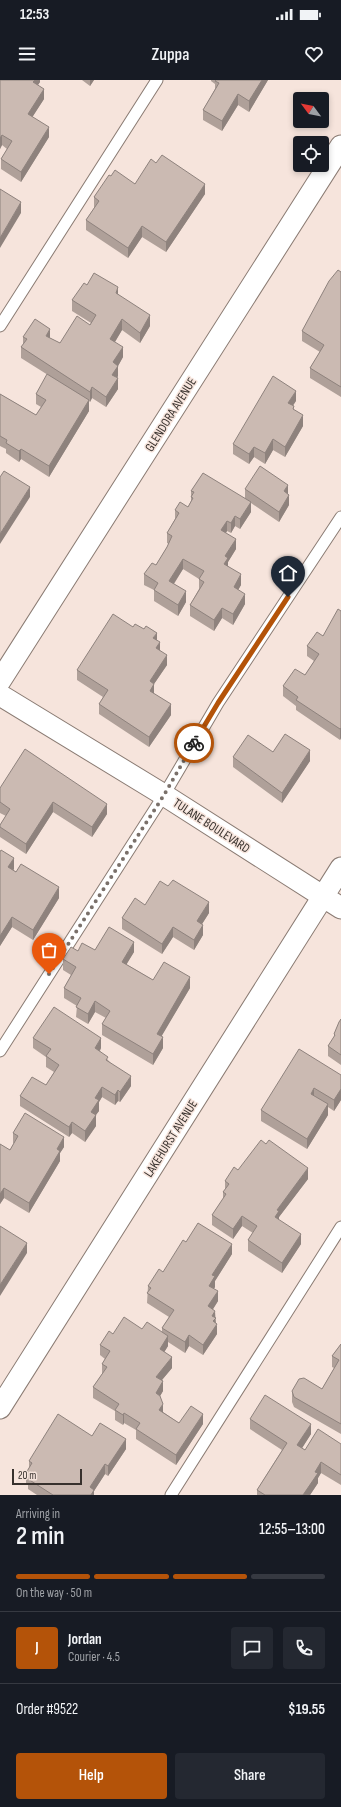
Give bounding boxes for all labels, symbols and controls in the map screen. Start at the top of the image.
text: 12:53 [20,5,49,24]
icon: menu [16,43,38,65]
icon: heart [303,43,325,65]
text: Zuppa [152,44,189,65]
north arrow [293,92,329,128]
map controls [293,92,329,172]
button: locate [293,136,329,172]
street label: GLENDORA AVENUE [142,374,200,455]
pin [271,556,305,597]
icon: home [277,562,299,584]
courier [174,723,214,763]
icon: bike [183,732,205,754]
street label: TULANE BOULEVARD [170,795,253,857]
pin [32,933,66,974]
icon: bag [38,939,60,961]
street label: LAKEHURST AVENUE [141,1097,201,1180]
scale bar [12,1467,82,1486]
text: 20 m [18,1469,36,1482]
text: Arriving in [16,1506,60,1522]
text: 12:55–13:00 [259,1520,325,1539]
text: 2 min [16,1521,65,1552]
text: On the way · 50 m [16,1585,92,1601]
button: chat [231,1627,273,1669]
button: phone [283,1627,325,1669]
text: Jordan [68,1630,102,1649]
text: J [35,1638,39,1657]
text: Courier · 4.5 [68,1649,120,1665]
text: Order #9522 [16,1700,78,1719]
text: $19.55 [288,1700,325,1719]
button: Help [16,1753,167,1799]
button: Share [175,1753,325,1799]

